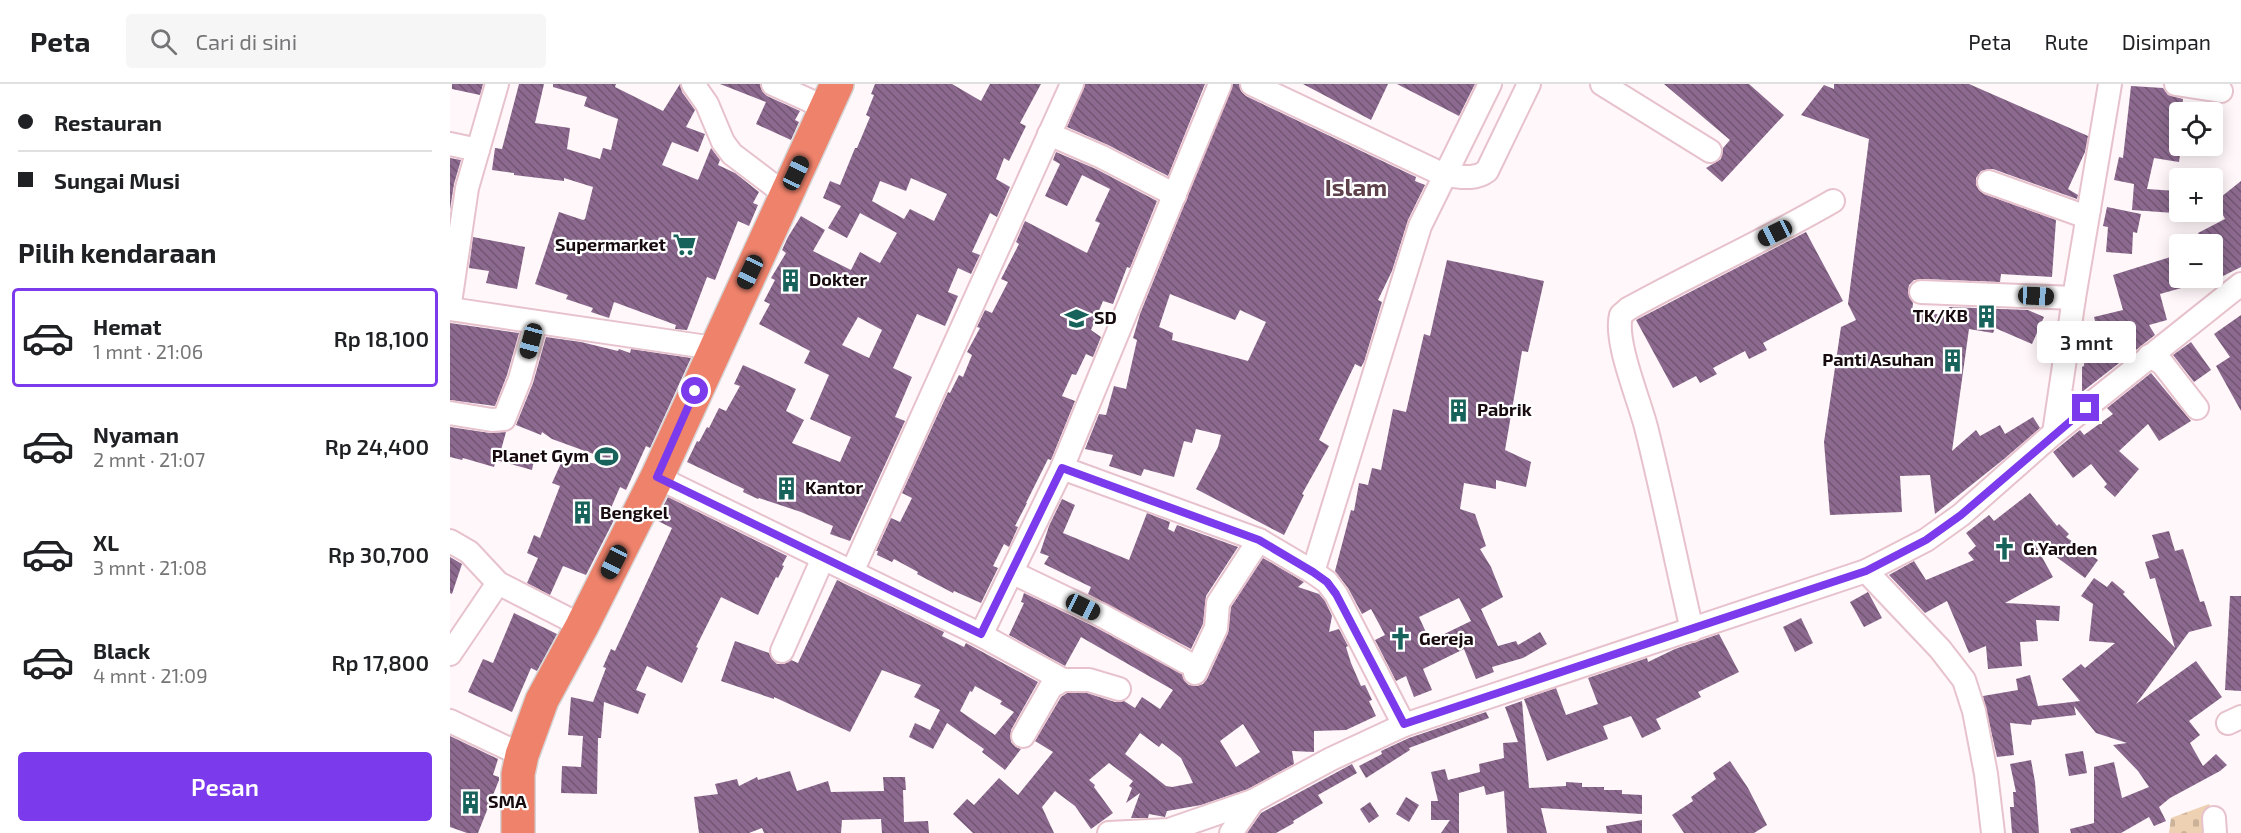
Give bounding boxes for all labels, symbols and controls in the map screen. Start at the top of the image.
search box [126,14,546,68]
text: Peta [30,24,90,58]
icon: search [147,25,180,58]
text: Cari di sini [195,28,297,54]
text: Peta [1968,29,2011,54]
text: Rute [2044,29,2089,54]
text: Disimpan [2122,29,2211,54]
map controls [2169,102,2223,288]
button: locate [2169,102,2223,156]
text: Restauran [54,109,162,135]
car [780,153,812,193]
text: Sungai Musi [54,167,180,193]
button: + [2169,168,2223,222]
district label: Islam [1325,172,1387,201]
car [1755,217,1795,249]
supermarket icon: Supermarket [671,232,697,258]
place label: Supermarket [555,233,667,255]
button: − [2169,234,2223,288]
text: Pilih kendaraan [18,236,217,268]
car [734,252,766,292]
building icon: Dokter [778,267,804,293]
place label: Dokter [809,268,868,290]
car [2018,286,2054,306]
building icon: TK/KB [1973,303,1999,329]
place label: TK/KB [1913,304,1968,326]
school or university icon: SD [1063,305,1089,331]
place label: SD [1094,306,1117,328]
icon: car [21,311,75,365]
text: Hemat [93,313,162,339]
car [518,321,544,361]
callout: 3 mnt [2036,321,2136,363]
text: Rp 18,100 [334,325,429,351]
text: 3 mnt [2060,330,2113,354]
text: 1 mnt · 21:06 [93,339,203,363]
building icon: Panti Asuhan [1939,347,1965,373]
place label: Panti Asuhan [1822,348,1934,370]
route start [681,377,708,404]
route end [2072,394,2099,421]
building icon: Pabrik [1446,397,1472,423]
place label: Pabrik [1477,398,1532,420]
icon: car [21,419,75,473]
text: Nyaman [93,421,179,447]
text: Rp 24,400 [325,433,429,459]
sports icon: Planet Gym [594,443,620,469]
place label: Planet Gym [492,444,589,466]
text: 2 mnt · 21:07 [93,447,205,471]
building icon: Kantor [774,475,800,501]
place label: Kantor [805,476,863,498]
building icon: Bengkel [569,500,595,526]
place label: Bengkel [600,501,669,523]
icon: car [21,527,75,581]
text: XL [93,529,119,555]
church icon: G.Yarden [1992,536,2018,562]
place label: G.Yarden [2023,537,2097,559]
text: Rp 30,700 [328,541,429,567]
car [598,542,630,582]
text: 3 mnt · 21:08 [93,555,207,579]
car [1063,591,1103,623]
church icon: Gereja [1388,626,1414,652]
place label: Gereja [1419,627,1474,649]
icon: car [21,635,75,689]
text: Black [93,637,150,663]
text: Rp 17,800 [332,649,429,675]
text: 4 mnt · 21:09 [93,663,208,687]
button: Pesan [18,752,432,821]
building icon: SMA [457,789,483,815]
place label: SMA [488,790,527,812]

